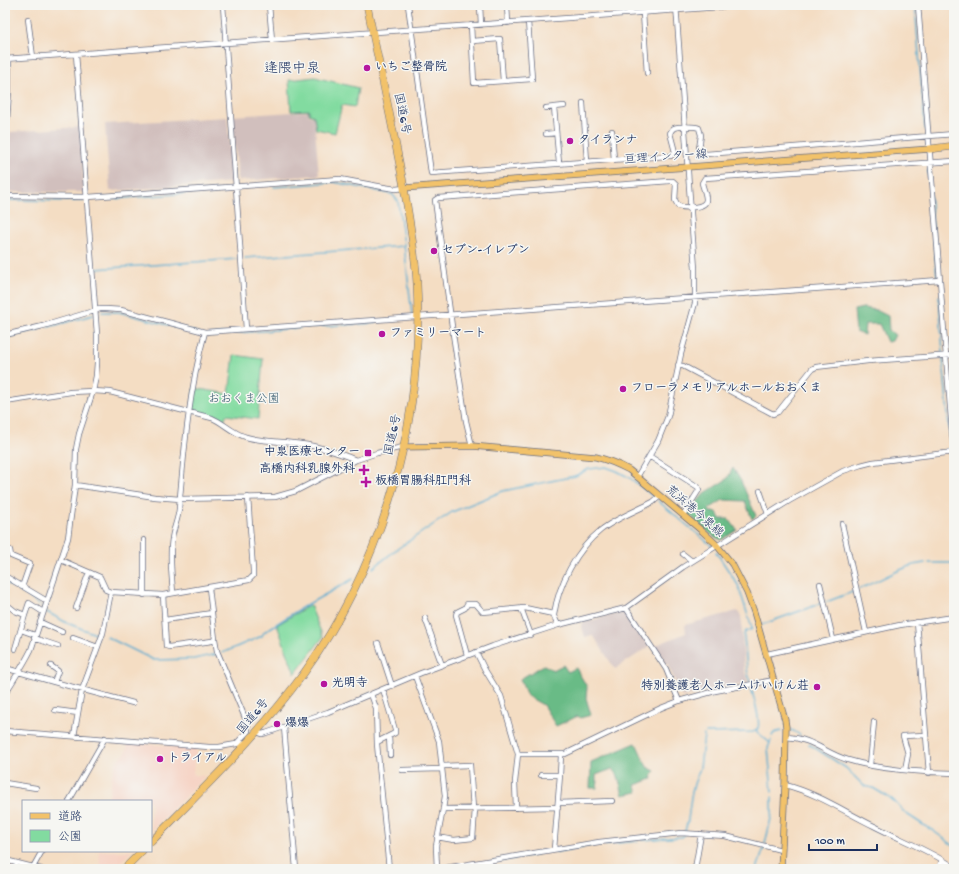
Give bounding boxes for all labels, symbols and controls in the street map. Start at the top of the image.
place label: いちご整骨院 [375,59,447,75]
district label: 逢隈中泉 [264,61,320,78]
marker: いちご整骨院 [362,63,372,73]
street label: 国道6号 [390,92,413,136]
place label: タイランナ [578,134,638,148]
marker: タイランナ [565,136,575,146]
street label: 亘理インター線 [624,147,708,168]
place label: セブン-イレブン [442,243,530,258]
marker: セブン-イレブン [429,246,439,256]
place label: ファミリーマート [390,327,486,341]
marker: ファミリーマート [377,329,387,339]
place label: フローラメモリアルホールおおくま [631,382,822,396]
marker: フローラメモリアルホールおおくま [618,384,628,394]
park label: おおくま公園 [208,392,280,407]
street label: 国道6号 [382,413,405,457]
place label: 中泉医療センター [264,445,360,460]
marker: 中泉医療センター [363,448,373,458]
place label: 高橋内科乳腺外科 [259,462,355,477]
marker: 高橋内科乳腺外科 [358,464,370,476]
place label: 板橋胃腸科肛門科 [375,474,471,489]
marker: 板橋胃腸科肛門科 [360,476,372,488]
street label: 荒浜港今泉線 [662,482,726,541]
place label: 光明寺 [332,676,368,691]
marker: 光明寺 [319,679,329,689]
place label: 特別養護老人ホームけいけん荘 [641,679,809,694]
marker: 特別養護老人ホームけいけん荘 [812,682,822,692]
street label: 国道6号 [234,696,273,738]
place label: 爆爆 [285,716,309,731]
marker: 爆爆 [272,719,282,729]
place label: トライアル [168,752,227,766]
marker: トライアル [155,754,165,764]
legend [22,800,152,852]
text: 道路 [58,810,82,825]
scale bar [809,826,877,852]
text: 公園 [58,830,82,845]
text: 100 m [814,835,845,849]

